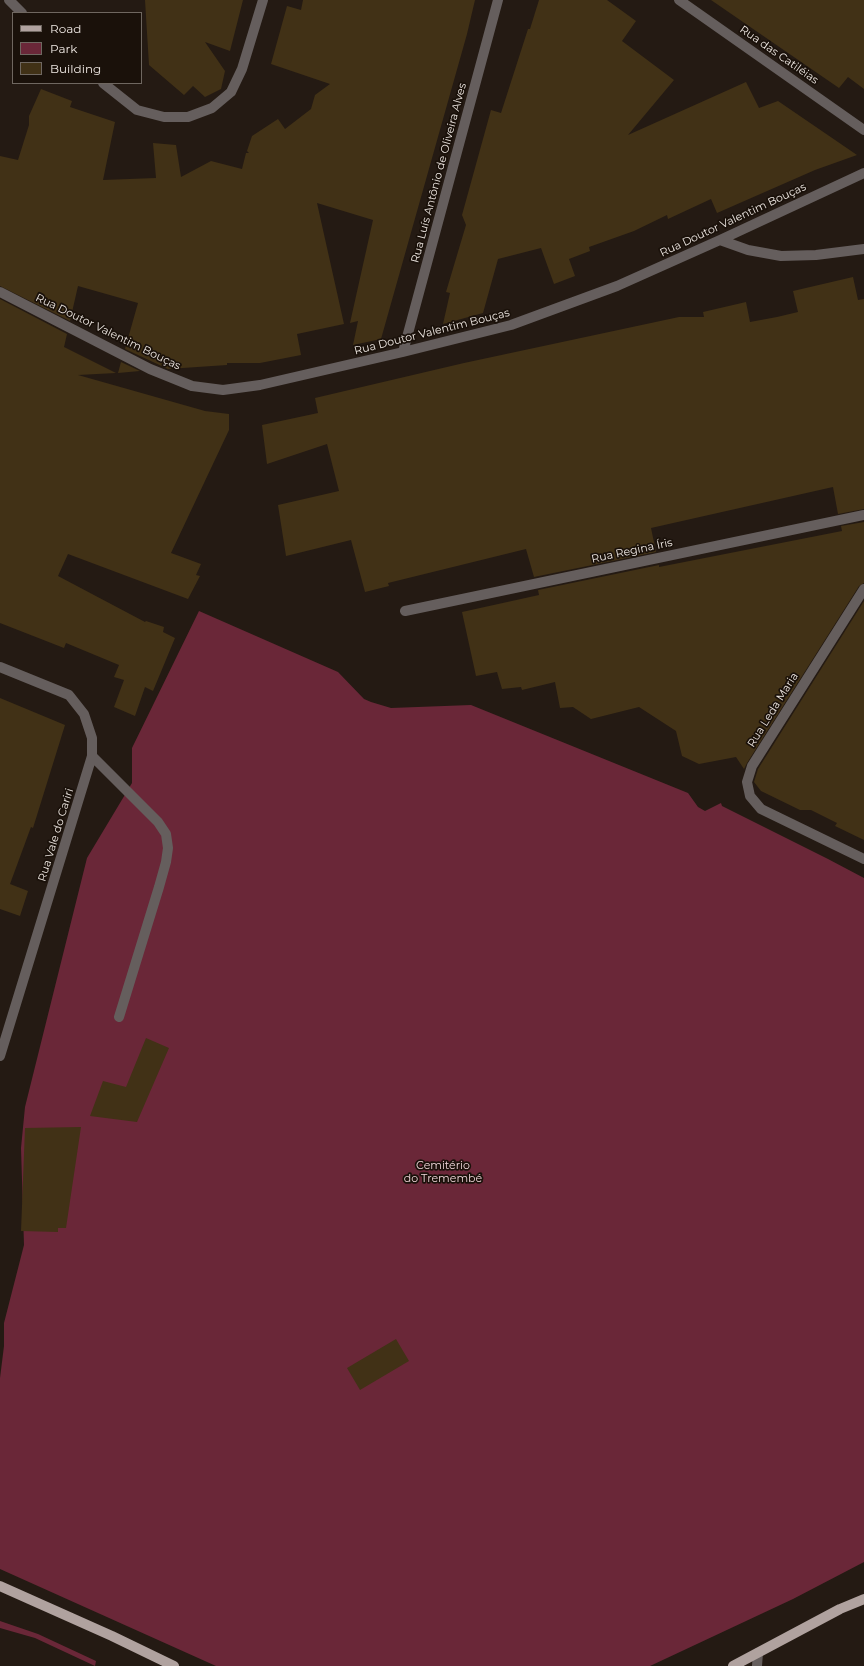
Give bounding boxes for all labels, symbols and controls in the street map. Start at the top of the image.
legend [12,12,142,84]
text: Road [50,21,81,36]
street label: Rua das Catiléias [737,23,821,87]
text: Park [50,41,77,56]
text: Building [50,61,101,76]
street label: Rua Luís Antônio de Oliveira Alves [409,82,469,264]
street label: Rua Doutor Valentim Bouças [658,180,808,260]
street label: Rua Doutor Valentim Bouças [33,291,183,373]
street label: Rua Doutor Valentim Bouças [353,306,511,358]
street label: Rua Regina Íris [590,536,674,566]
street label: Rua Leda Maria [745,670,801,750]
street label: Rua Vale do Cariri [36,787,76,883]
park label: Cemitério do Tremembé [404,1159,482,1185]

